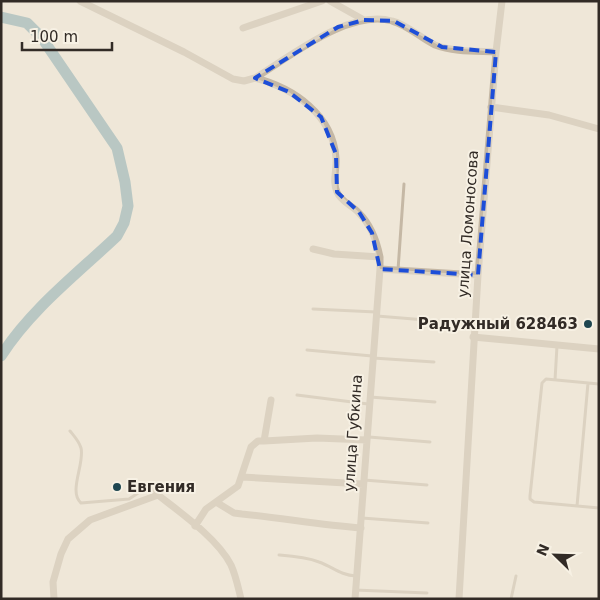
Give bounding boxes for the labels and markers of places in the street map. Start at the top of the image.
place label: Радужный 628463 [418,315,578,333]
marker: Радужный 628463 [582,318,594,330]
place label: Евгения [127,478,195,496]
marker: Евгения [111,481,123,493]

